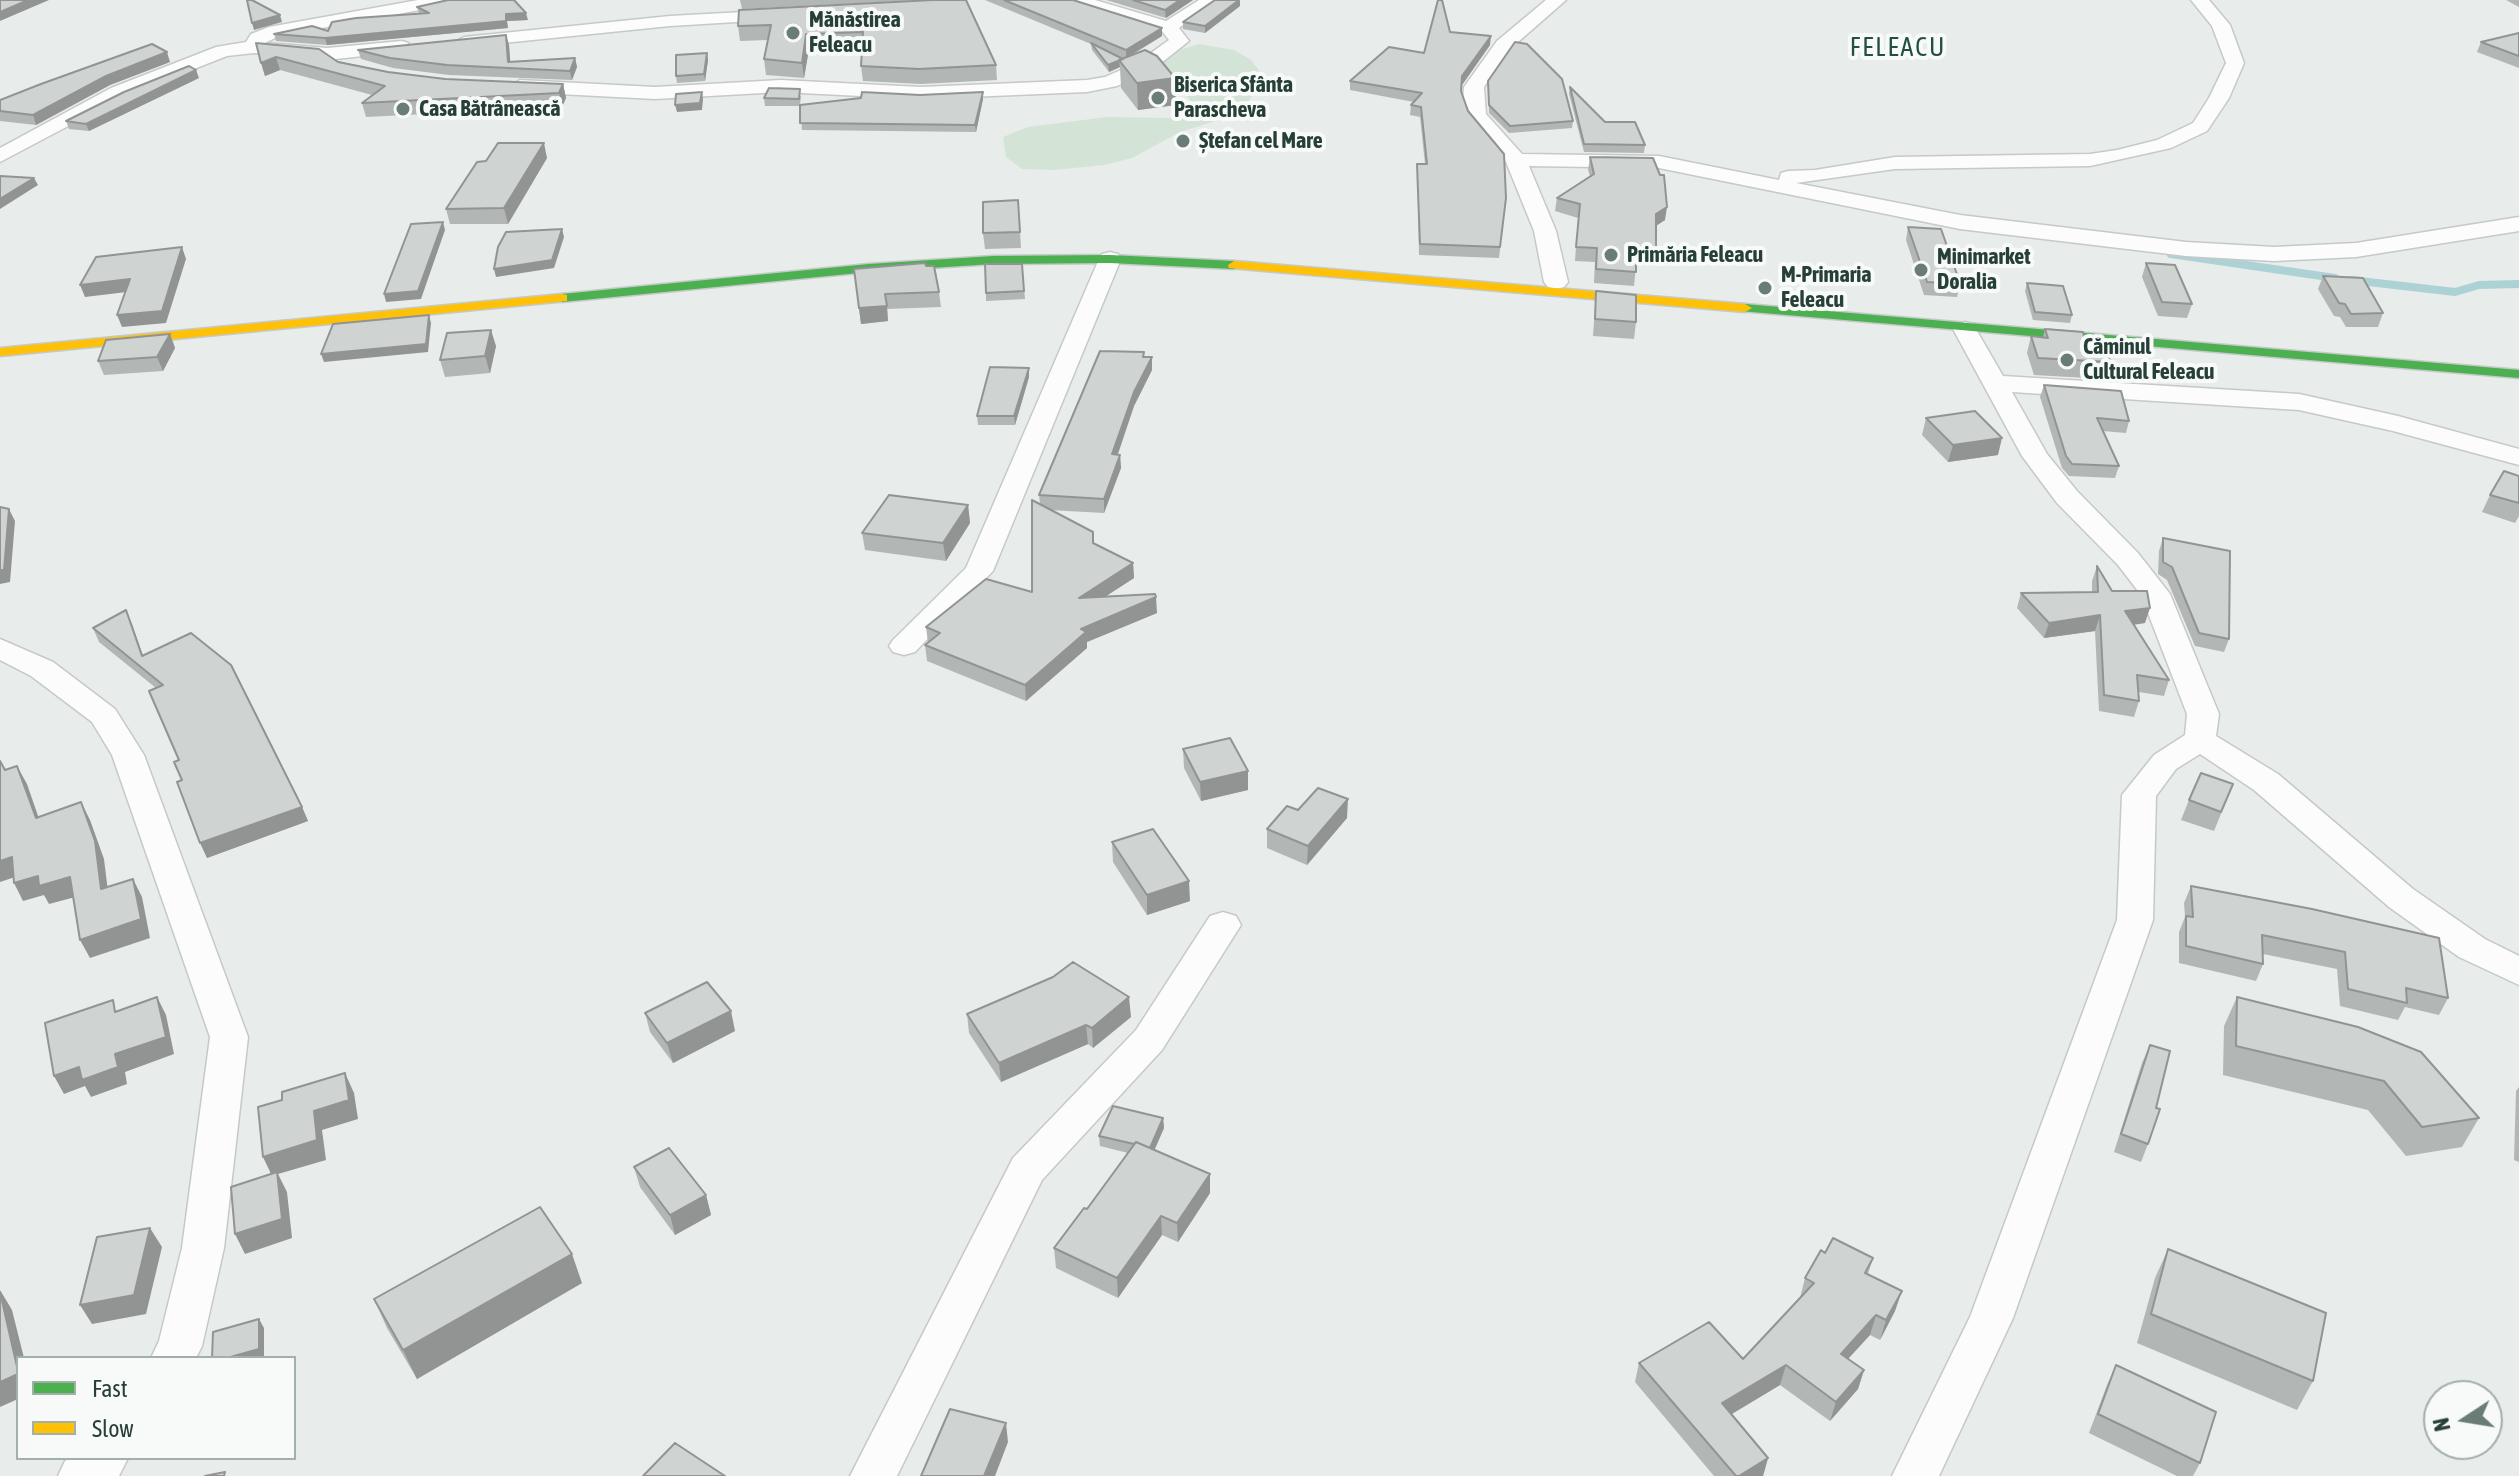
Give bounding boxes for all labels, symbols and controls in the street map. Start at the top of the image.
place label: Mănăstirea Feleacu [809,7,901,58]
marker: Mănăstirea Feleacu [784,24,802,42]
district label: FELEACU [1850,32,1946,64]
place label: Biserica Sfânta Parascheva [1174,72,1293,124]
marker: Biserica Sfânta Parascheva [1149,89,1167,107]
place label: Casa Bătrânească [419,96,560,122]
marker: Casa Bătrânească [394,100,412,118]
place label: Ștefan cel Mare [1199,128,1323,154]
marker: Ștefan cel Mare [1174,132,1192,150]
place label: Primăria Feleacu [1627,242,1763,268]
place label: Minimarket Doralia [1937,244,2031,296]
marker: Primăria Feleacu [1602,246,1620,264]
marker: Minimarket Doralia [1912,261,1930,279]
place label: M-Primaria Feleacu [1781,262,1871,314]
marker: M-Primaria Feleacu [1756,279,1774,297]
place label: Căminul Cultural Feleacu [2083,334,2214,386]
marker: Căminul Cultural Feleacu [2058,351,2076,369]
legend [16,1356,296,1460]
text: Fast [92,1375,128,1402]
north arrow [2423,1380,2503,1460]
text: Slow [92,1415,134,1442]
text: N [2427,1416,2456,1434]

